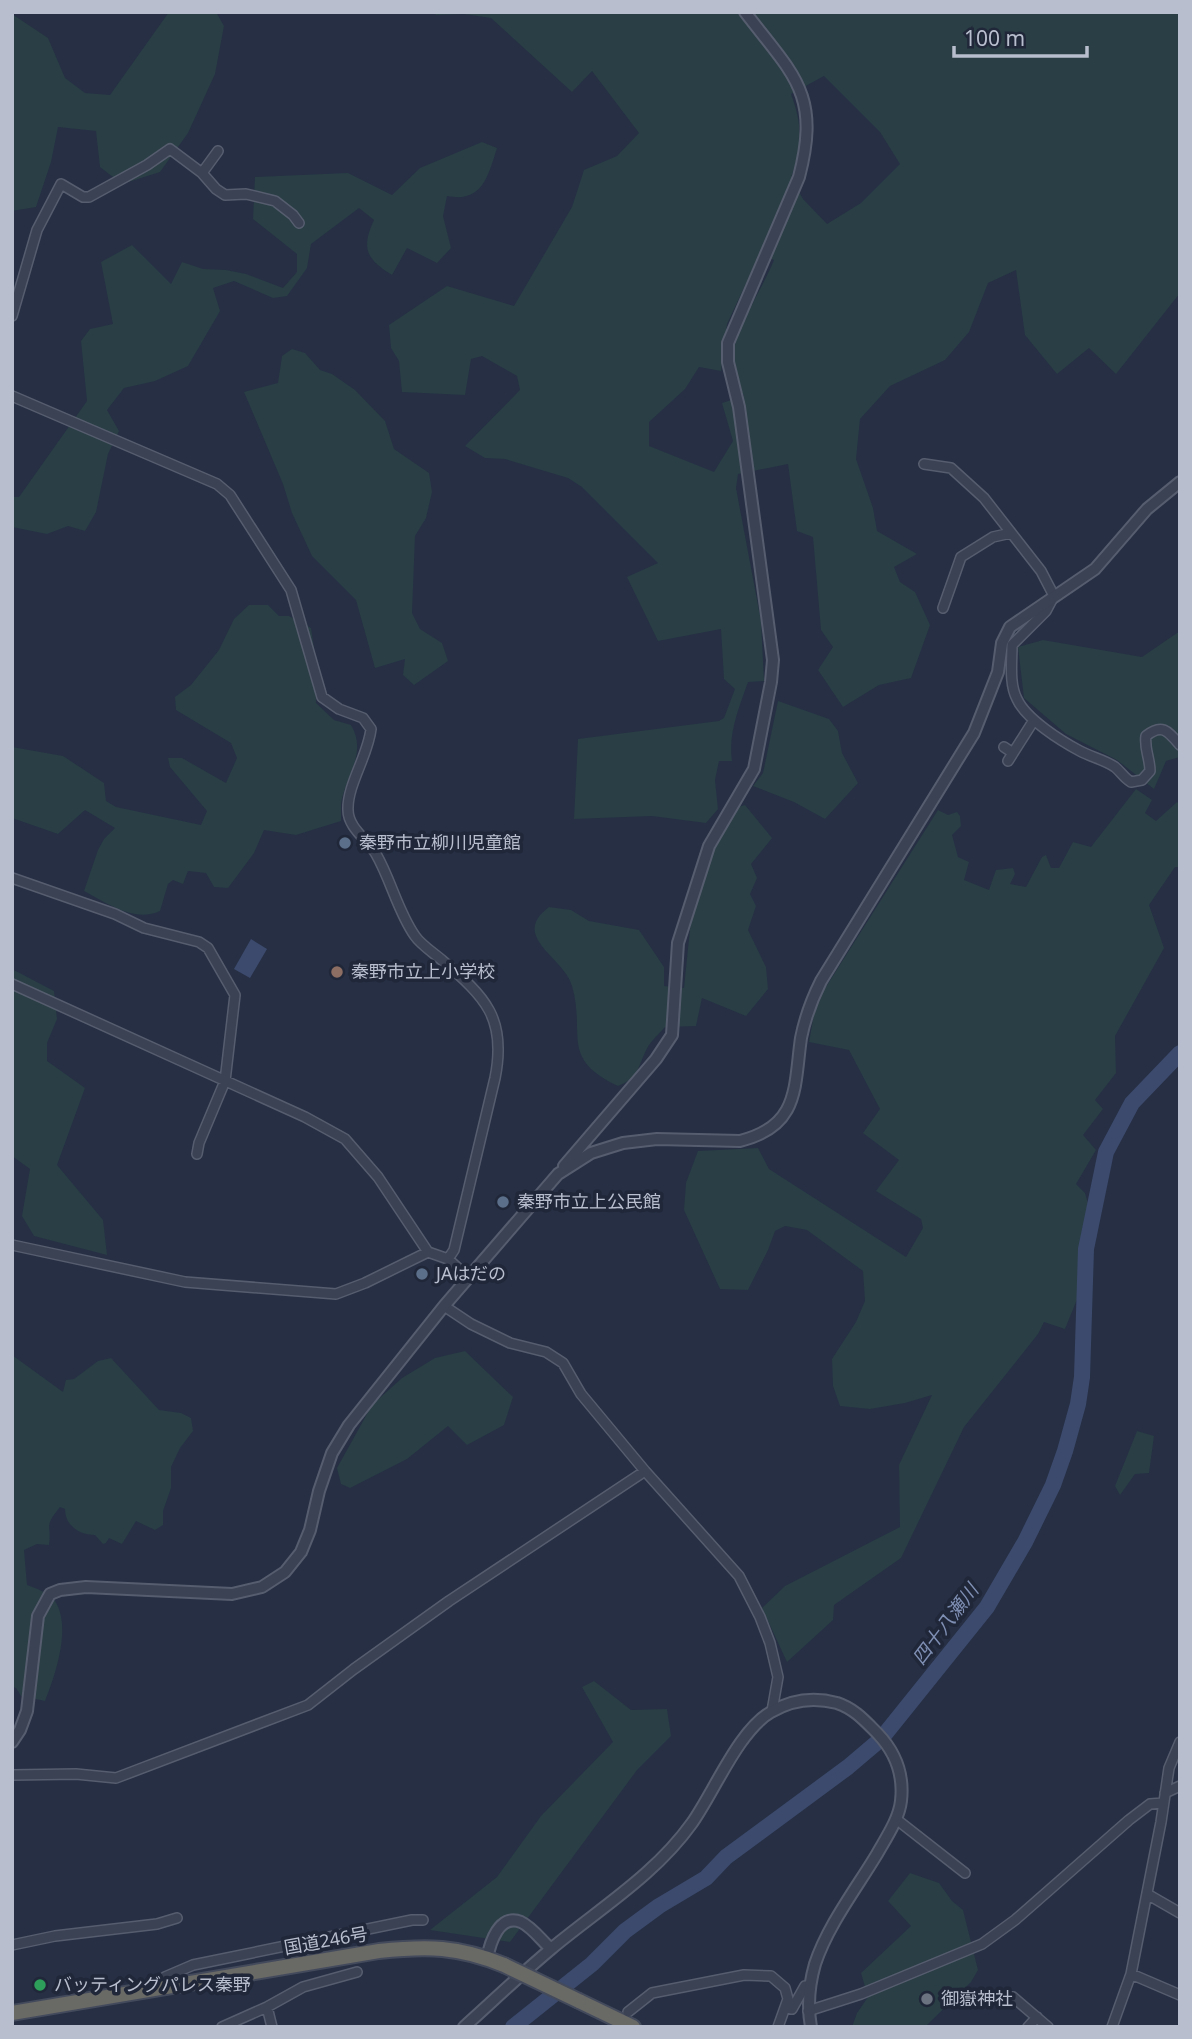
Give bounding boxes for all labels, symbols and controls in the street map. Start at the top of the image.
scale bar [954,14,1087,58]
text: 100 m [964,24,1025,52]
place label: 秦野市立柳川児童館 [359,830,521,854]
marker: 秦野市立柳川児童館 [337,835,353,851]
place label: 秦野市立上小学校 [351,959,495,983]
marker: 秦野市立上小学校 [329,964,345,980]
place label: 秦野市立上公民館 [517,1189,661,1213]
marker: 秦野市立上公民館 [495,1194,511,1210]
place label: JAはだの [434,1261,506,1285]
marker: JAはだの [414,1266,430,1282]
water label: 四十八瀬川 [906,1577,985,1670]
street label: 国道246号 [282,1921,370,1959]
place label: バッティングパレス秦野 [54,1972,251,1996]
marker: バッティングパレス秦野 [32,1977,48,1993]
place label: 御嶽神社 [941,1986,1013,2010]
marker: 御嶽神社 [919,1991,935,2007]

